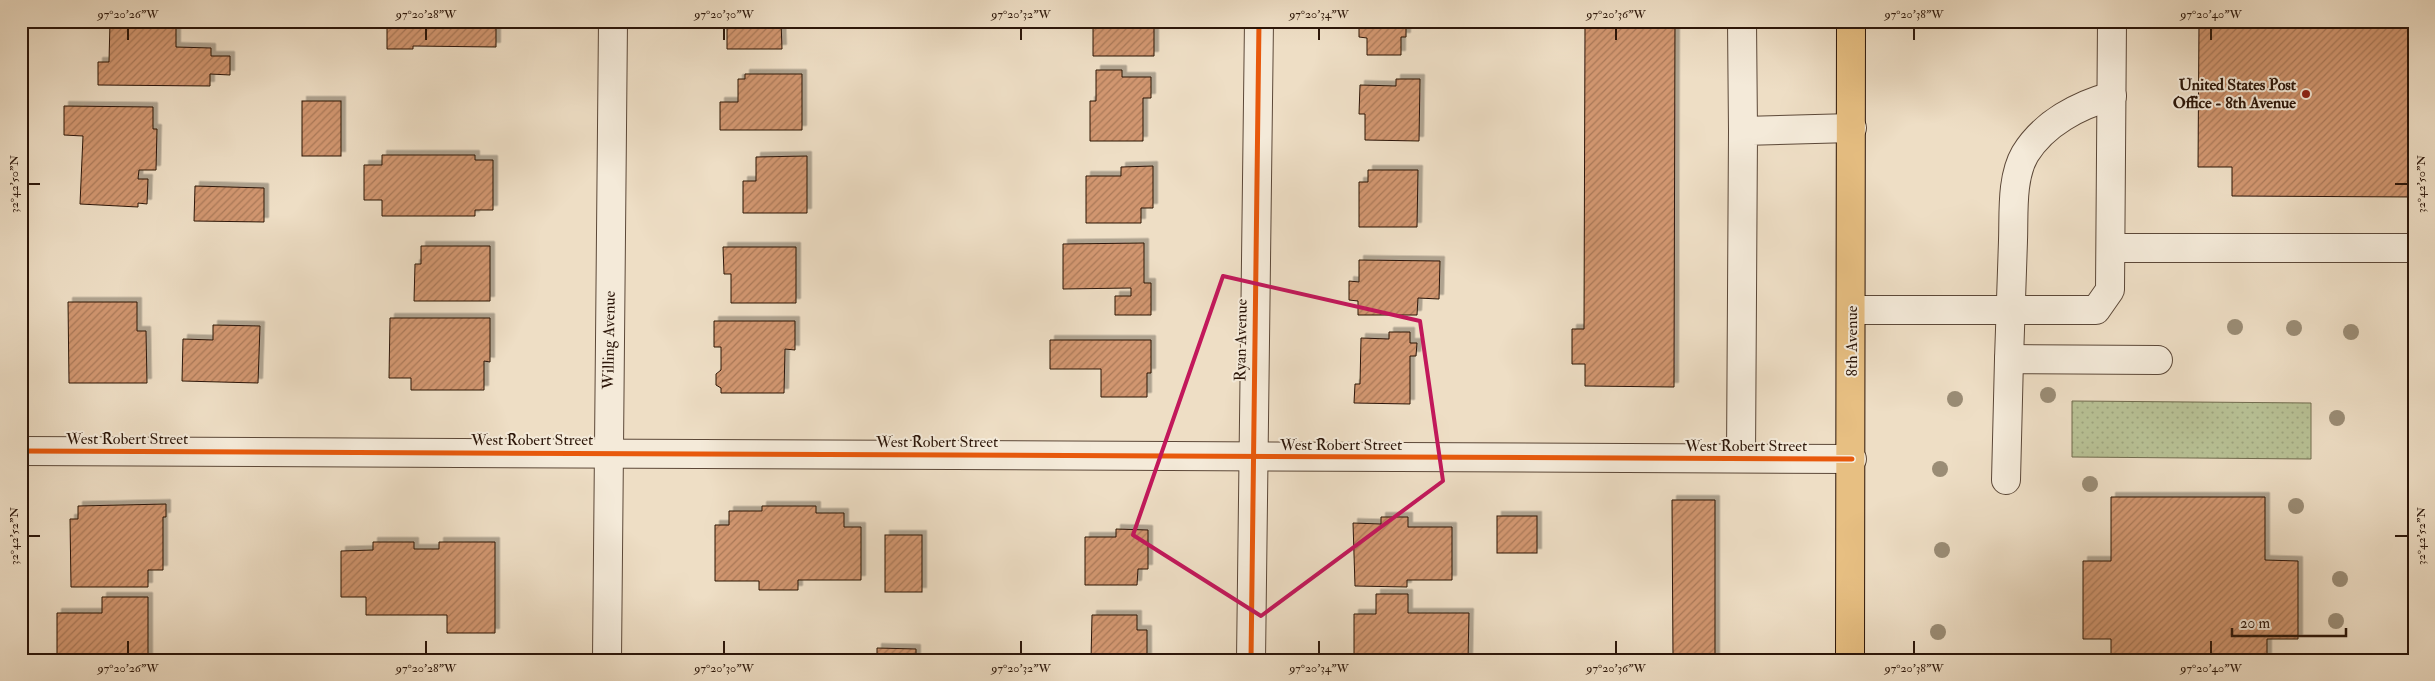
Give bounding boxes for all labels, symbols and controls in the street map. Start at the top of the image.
text: 97°20'26"W [97,7,159,22]
text: 97°20'28"W [395,7,457,22]
text: 97°20'30"W [693,7,754,22]
text: 97°20'32"W [990,7,1051,22]
text: 97°20'34"W [1288,7,1350,22]
text: 97°20'36"W [1585,7,1646,22]
text: 97°20'38"W [1884,7,1944,22]
text: 97°20'40"W [2179,7,2242,22]
place label: United States Post Office - 8th Avenue [2173,75,2297,113]
marker: United States Post Office - 8th Avenue [2300,88,2312,100]
text: 32°42'50"N [7,155,22,213]
text: 32°42'50"N [2414,155,2429,213]
street label: Willing Avenue [598,290,620,391]
street label: Ryan Avenue [1230,298,1252,381]
street label: 8th Avenue [1842,305,1862,376]
street label: West Robert Street [65,429,188,449]
street label: West Robert Street [470,430,593,450]
street label: West Robert Street [875,432,998,452]
street label: West Robert Street [1279,435,1402,455]
street label: West Robert Street [1684,436,1807,456]
text: 32°42'52"N [7,507,22,565]
text: 32°42'52"N [2414,507,2429,565]
scale bar [2232,606,2346,638]
text: 20 m [2240,614,2270,633]
text: 97°20'26"W [97,661,159,676]
text: 97°20'28"W [395,661,457,676]
text: 97°20'30"W [693,661,754,676]
text: 97°20'32"W [990,661,1051,676]
text: 97°20'34"W [1288,661,1350,676]
text: 97°20'36"W [1585,661,1646,676]
text: 97°20'38"W [1884,661,1944,676]
text: 97°20'40"W [2179,661,2242,676]

